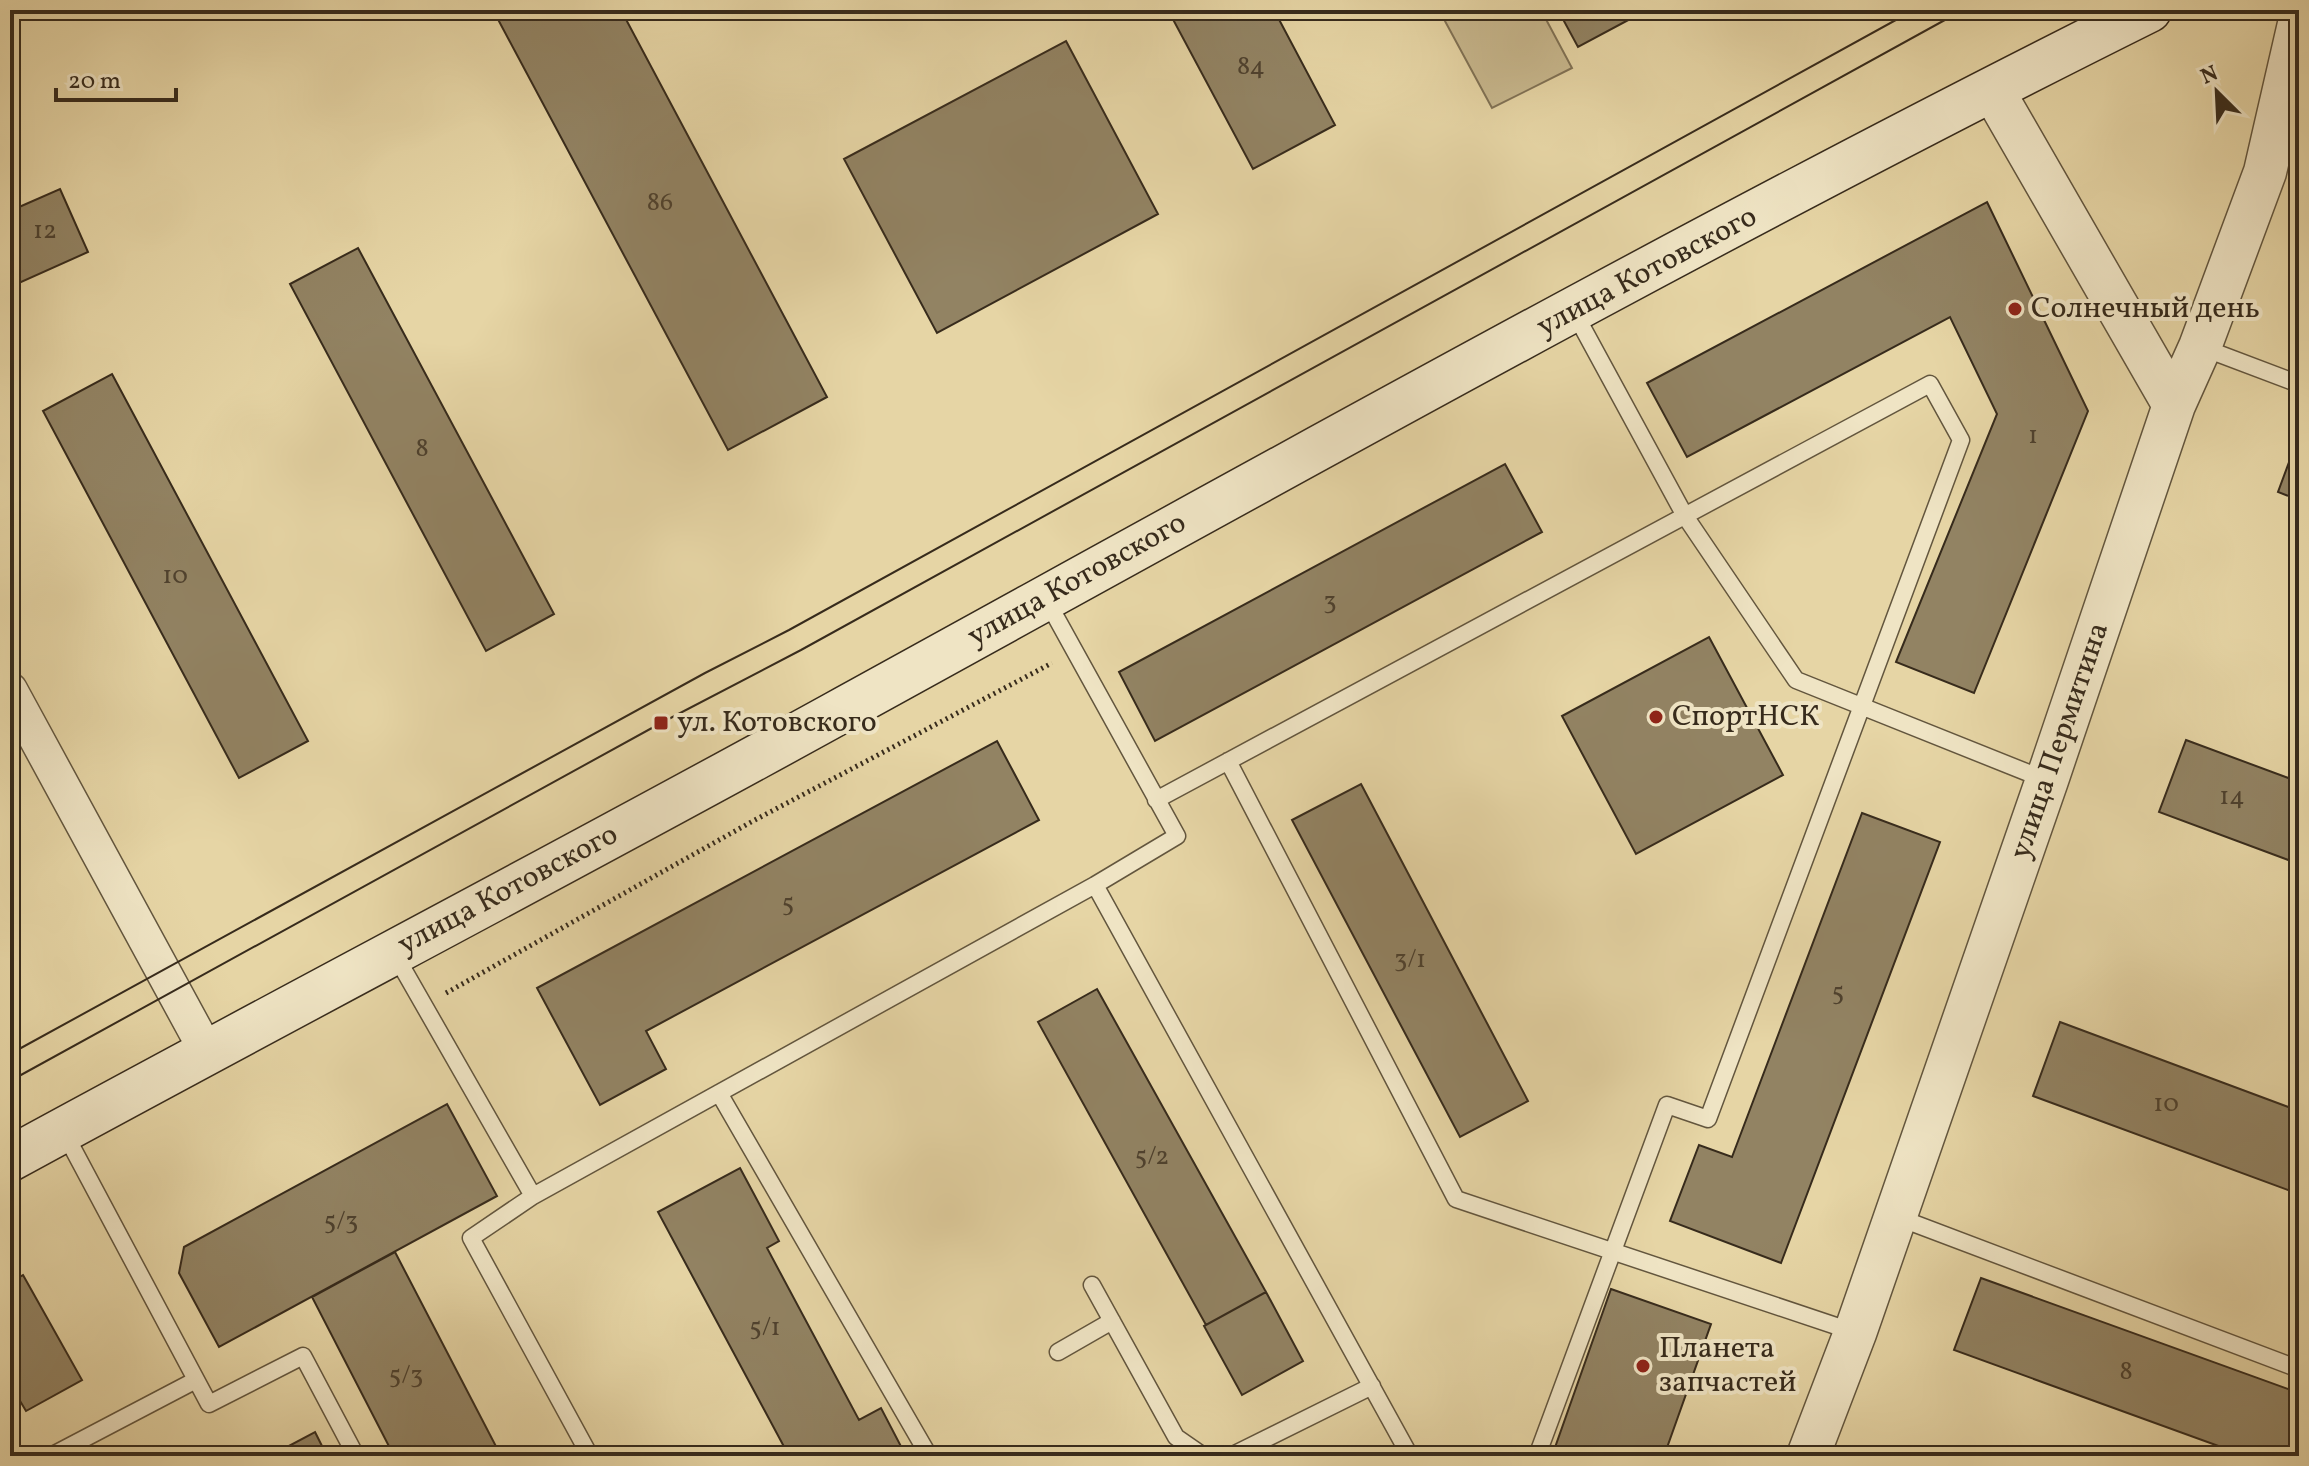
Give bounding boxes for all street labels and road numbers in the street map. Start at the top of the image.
street label: улица Котовского [1529,196,1765,348]
street label: улица Котовского [960,502,1194,658]
street label: улица Пермитина [2000,617,2120,865]
street label: улица Котовского [390,814,626,966]

